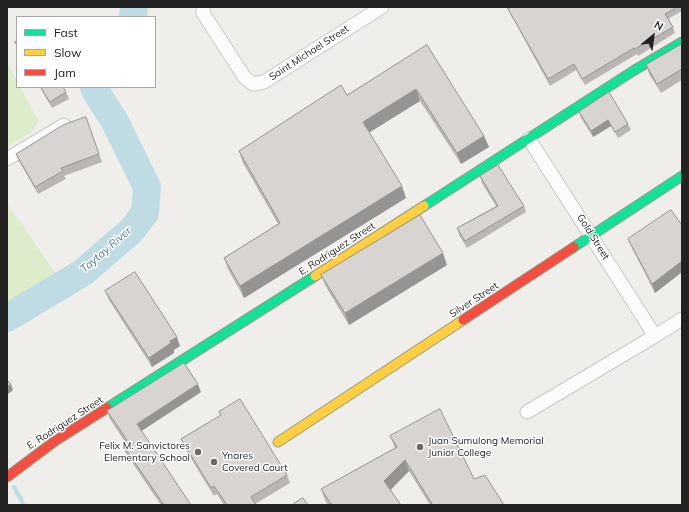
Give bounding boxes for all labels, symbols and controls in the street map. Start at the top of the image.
legend [16,16,156,88]
north arrow [633,16,673,56]
text: N [652,17,666,34]
street label: Saint Michael Street [267,23,351,83]
text: Fast [54,25,78,40]
text: Slow [54,45,82,60]
text: Jam [54,65,76,80]
street label: Gold Street [574,212,612,262]
street label: E. Rodriguez Street [297,220,377,278]
water label: Taytay River [78,224,134,276]
street label: Silver Street [447,280,501,320]
street label: E. Rodriguez Street [25,394,105,452]
place label: Juan Sumulong Memorial Junior College [428,435,544,458]
place label: Felix M. Sanvictores Elementary School [99,440,190,464]
marker: Juan Sumulong Memorial Junior College [415,442,425,452]
marker: Felix M. Sanvictores Elementary School [193,447,203,457]
place label: Ynares Covered Court [222,450,288,474]
marker: Ynares Covered Court [209,457,219,467]

